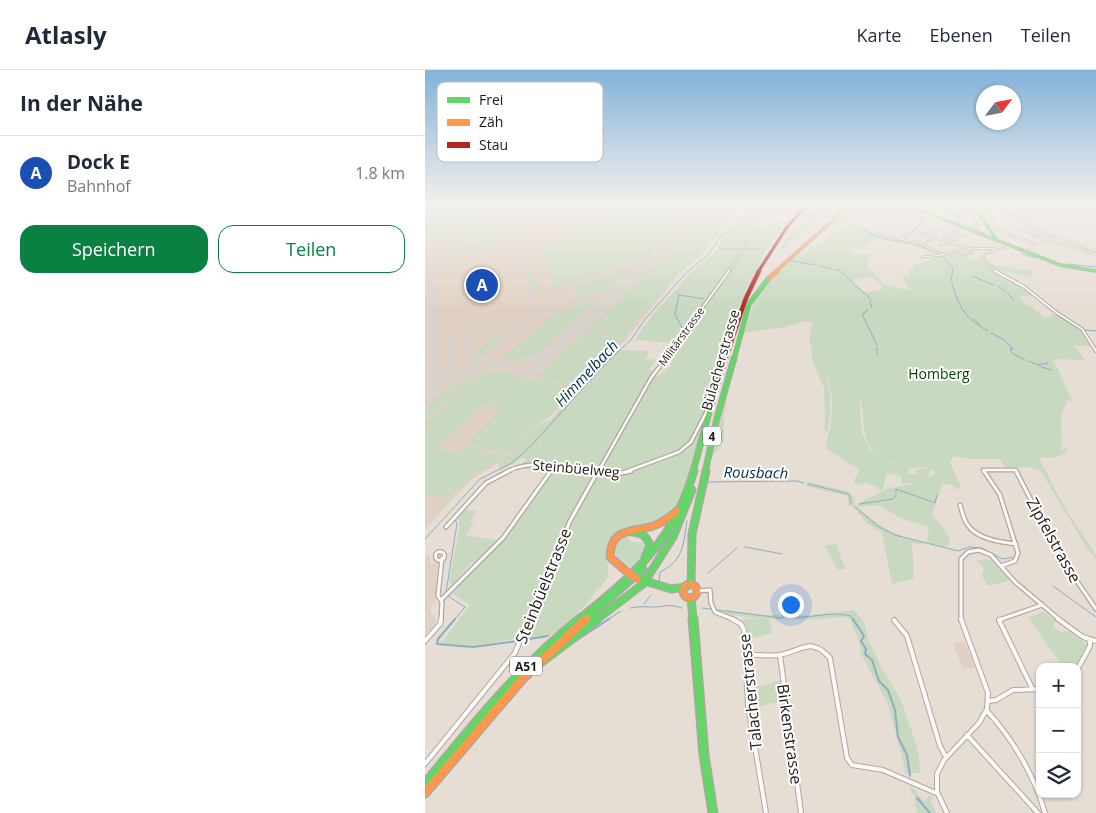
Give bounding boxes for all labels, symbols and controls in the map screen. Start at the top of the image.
text: Atlasly [25,18,107,51]
text: Karte [857,23,901,47]
text: Ebenen [929,23,993,47]
text: Teilen [1021,23,1071,47]
legend [437,82,603,162]
north arrow [976,85,1021,130]
text: In der Nähe [20,89,143,117]
text: Frei [479,90,503,109]
text: Zäh [479,112,503,131]
text: Stau [479,135,508,154]
text: Dock E [67,149,130,175]
text: A [30,162,42,184]
text: 1.8 km [355,162,405,184]
text: Bahnhof [67,175,131,197]
button: Speichern [20,225,208,273]
button: Teilen [218,225,405,273]
pin: A [466,266,498,304]
street label: Militärstrasse [655,304,707,368]
street label: Bülacherstrasse [697,307,744,413]
water label: Himmelbach [550,335,622,411]
park label: Homberg [908,364,970,383]
road number: 4 [703,426,721,446]
street label: Steinbüelweg [532,455,621,481]
water label: Rousbach [723,461,789,483]
street label: Zipfelstrasse [1021,493,1087,587]
street label: Steinbüelstrasse [510,525,576,647]
your location [778,592,804,618]
street label: Talacherstrasse [733,633,767,751]
road number: A51 [510,656,542,676]
map controls [1036,663,1081,798]
button: + [1036,663,1081,708]
street label: Birkenstrasse [772,682,808,786]
button: − [1036,708,1081,753]
button: layers [1036,753,1081,798]

